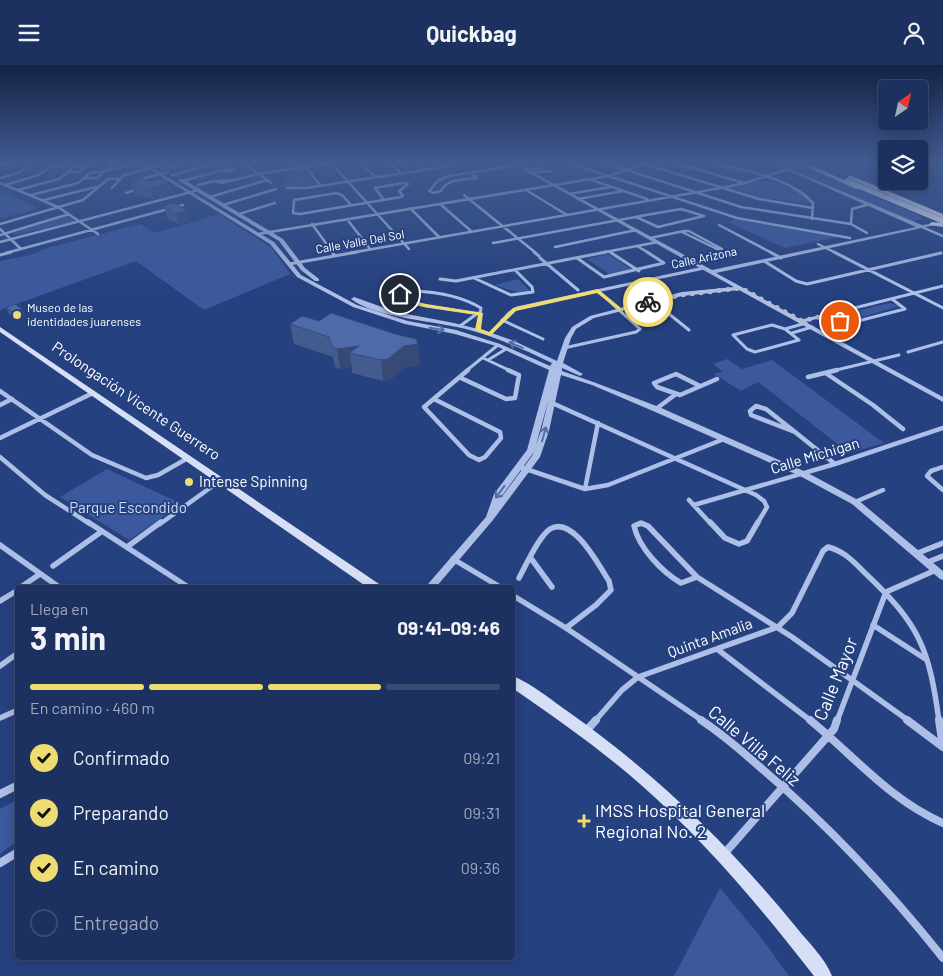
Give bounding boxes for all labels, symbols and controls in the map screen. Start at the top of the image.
icon: menu [15,19,43,47]
icon: person [900,19,928,47]
text: Quickbag [426,20,517,46]
north arrow [878,80,928,130]
map controls [878,80,928,190]
button: layers [878,140,928,190]
street label: Calle Valle Del Sol [314,226,405,256]
street label: Calle Arizona [670,243,738,271]
pin [379,273,421,315]
courier [623,277,673,327]
icon: home [386,280,414,308]
icon: bike [634,288,662,316]
place label: Museo de las identidades juarenses [27,300,141,328]
pin [819,300,861,342]
icon: bag [826,307,854,335]
marker: Museo de las identidades juarenses [11,309,23,321]
one-way arrow [428,324,444,334]
street label: Prolongación Vicente Guerrero [49,337,224,463]
one-way arrow [508,339,523,348]
one-way arrow [540,427,549,443]
street label: Calle Míchigan [768,433,861,477]
place label: Intense Spinning [199,472,307,490]
marker: Intense Spinning [183,476,195,488]
one-way arrow [495,485,505,499]
park label: Parque Escondido [69,498,187,516]
text: Llega en [30,599,88,618]
street label: Quinta Amalia [665,613,754,661]
text: 09:41–09:46 [397,616,500,639]
text: 3 min [30,618,106,656]
street label: Calle Mayor [808,633,862,723]
text: En camino · 460 m [30,698,155,717]
street label: Calle Villa Feliz [704,700,805,790]
icon: check [30,744,58,772]
text: Confirmado [73,746,170,769]
text: 09:21 [463,748,500,767]
icon: check [30,799,58,827]
place label: IMSS Hospital General Regional No. 2 [595,799,765,842]
text: Preparando [73,801,169,824]
text: 09:31 [463,803,500,822]
marker: IMSS Hospital General Regional No. 2 [577,814,591,828]
icon: check [30,854,58,882]
text: En camino [73,856,159,879]
text: 09:36 [461,858,500,877]
text: Entregado [73,911,159,934]

